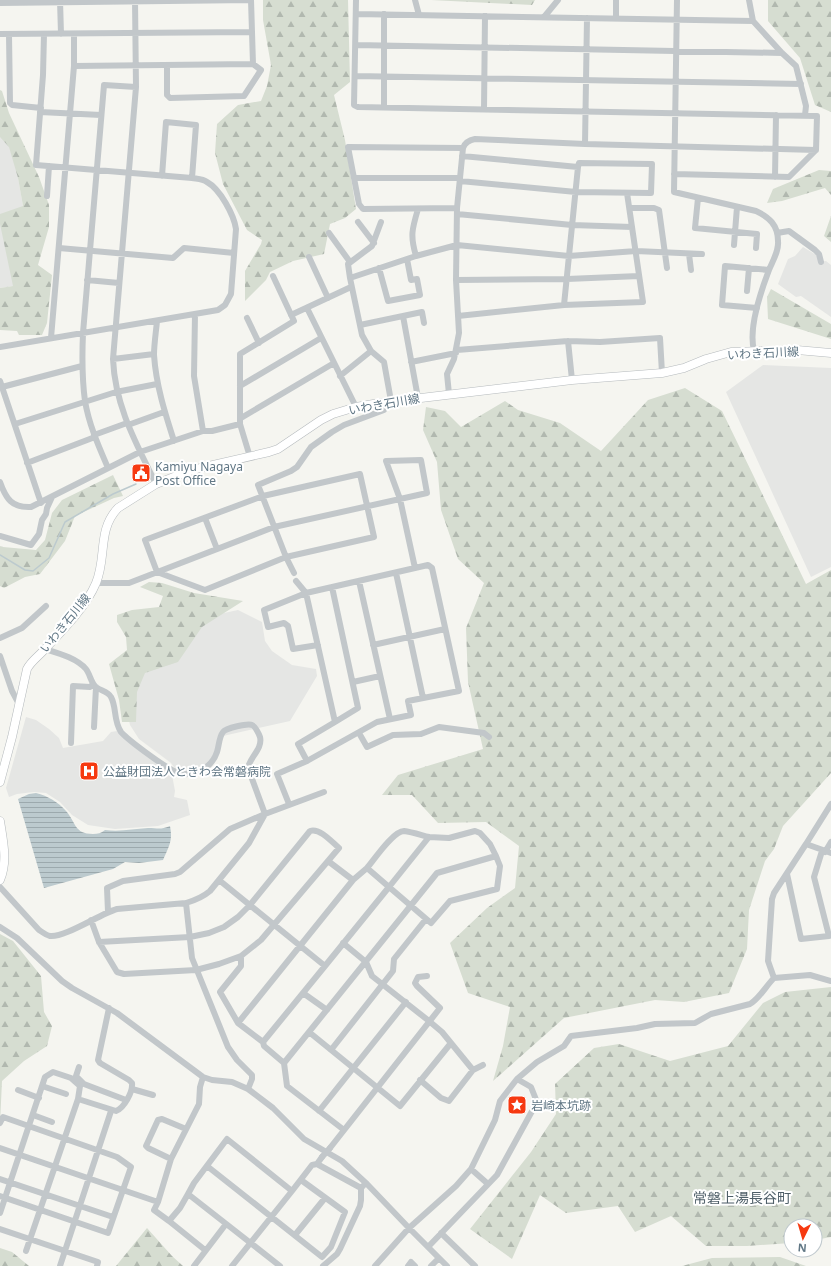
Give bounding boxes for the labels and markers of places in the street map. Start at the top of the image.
place label: Kamiyu Nagaya Post Office [155,458,243,489]
public building icon: Kamiyu Nagaya Post Office [130,462,152,484]
hospital icon: 公益財団法人ときわ会常磐病院 [78,760,100,782]
place label: 公益財団法人ときわ会常磐病院 [103,763,271,780]
place icon: 岩崎本坑跡 [506,1094,528,1116]
place label: 岩崎本坑跡 [531,1097,591,1114]

